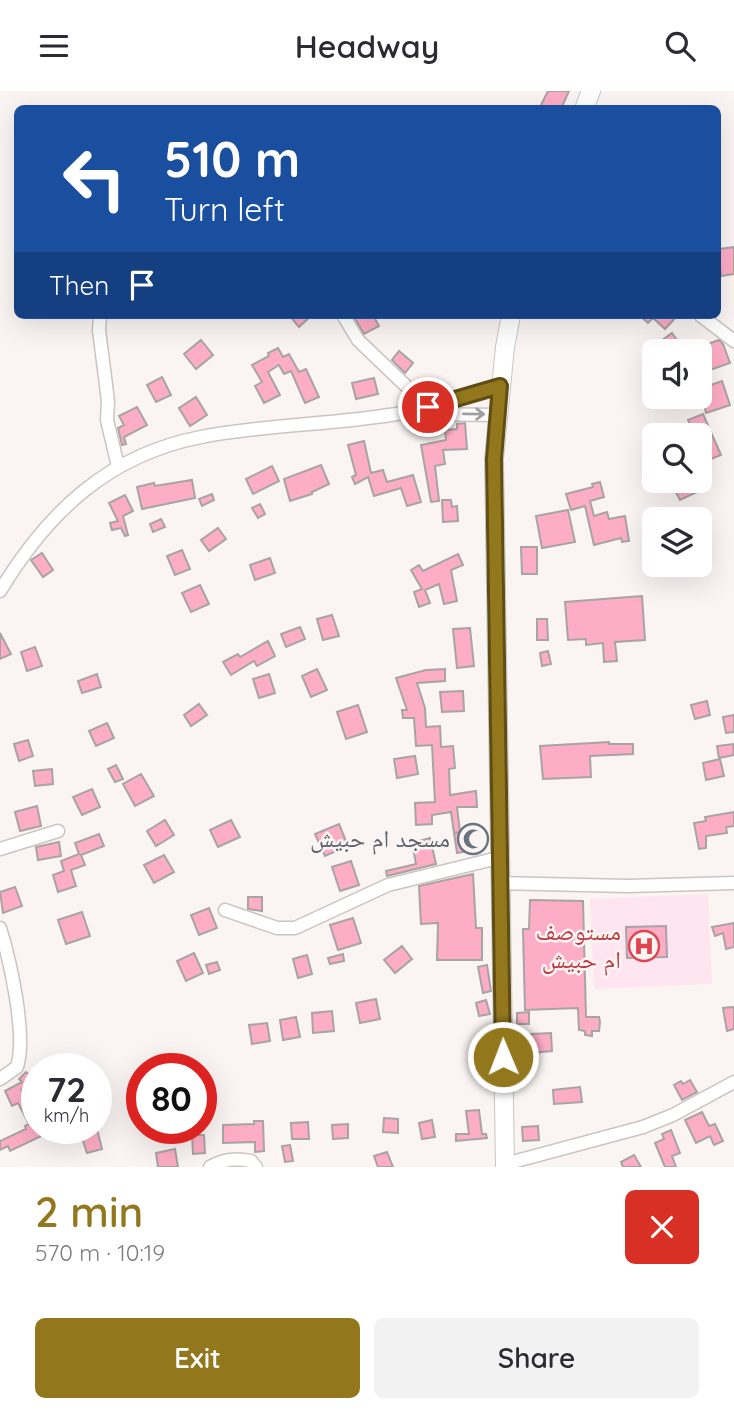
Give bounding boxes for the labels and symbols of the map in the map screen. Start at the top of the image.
pin [398,377,458,437]
one-way arrow [462,408,485,421]
mosque icon: مسجد ام حبيش [456,822,490,856]
place label: مسجد ام حبيش [310,823,450,855]
place label: مستوصف ام حبيش [536,916,621,976]
hospital icon: مستوصف ام حبيش [627,929,661,963]
position arrow [466,1020,540,1094]
speed limit sign: 80 [126,1053,217,1144]

